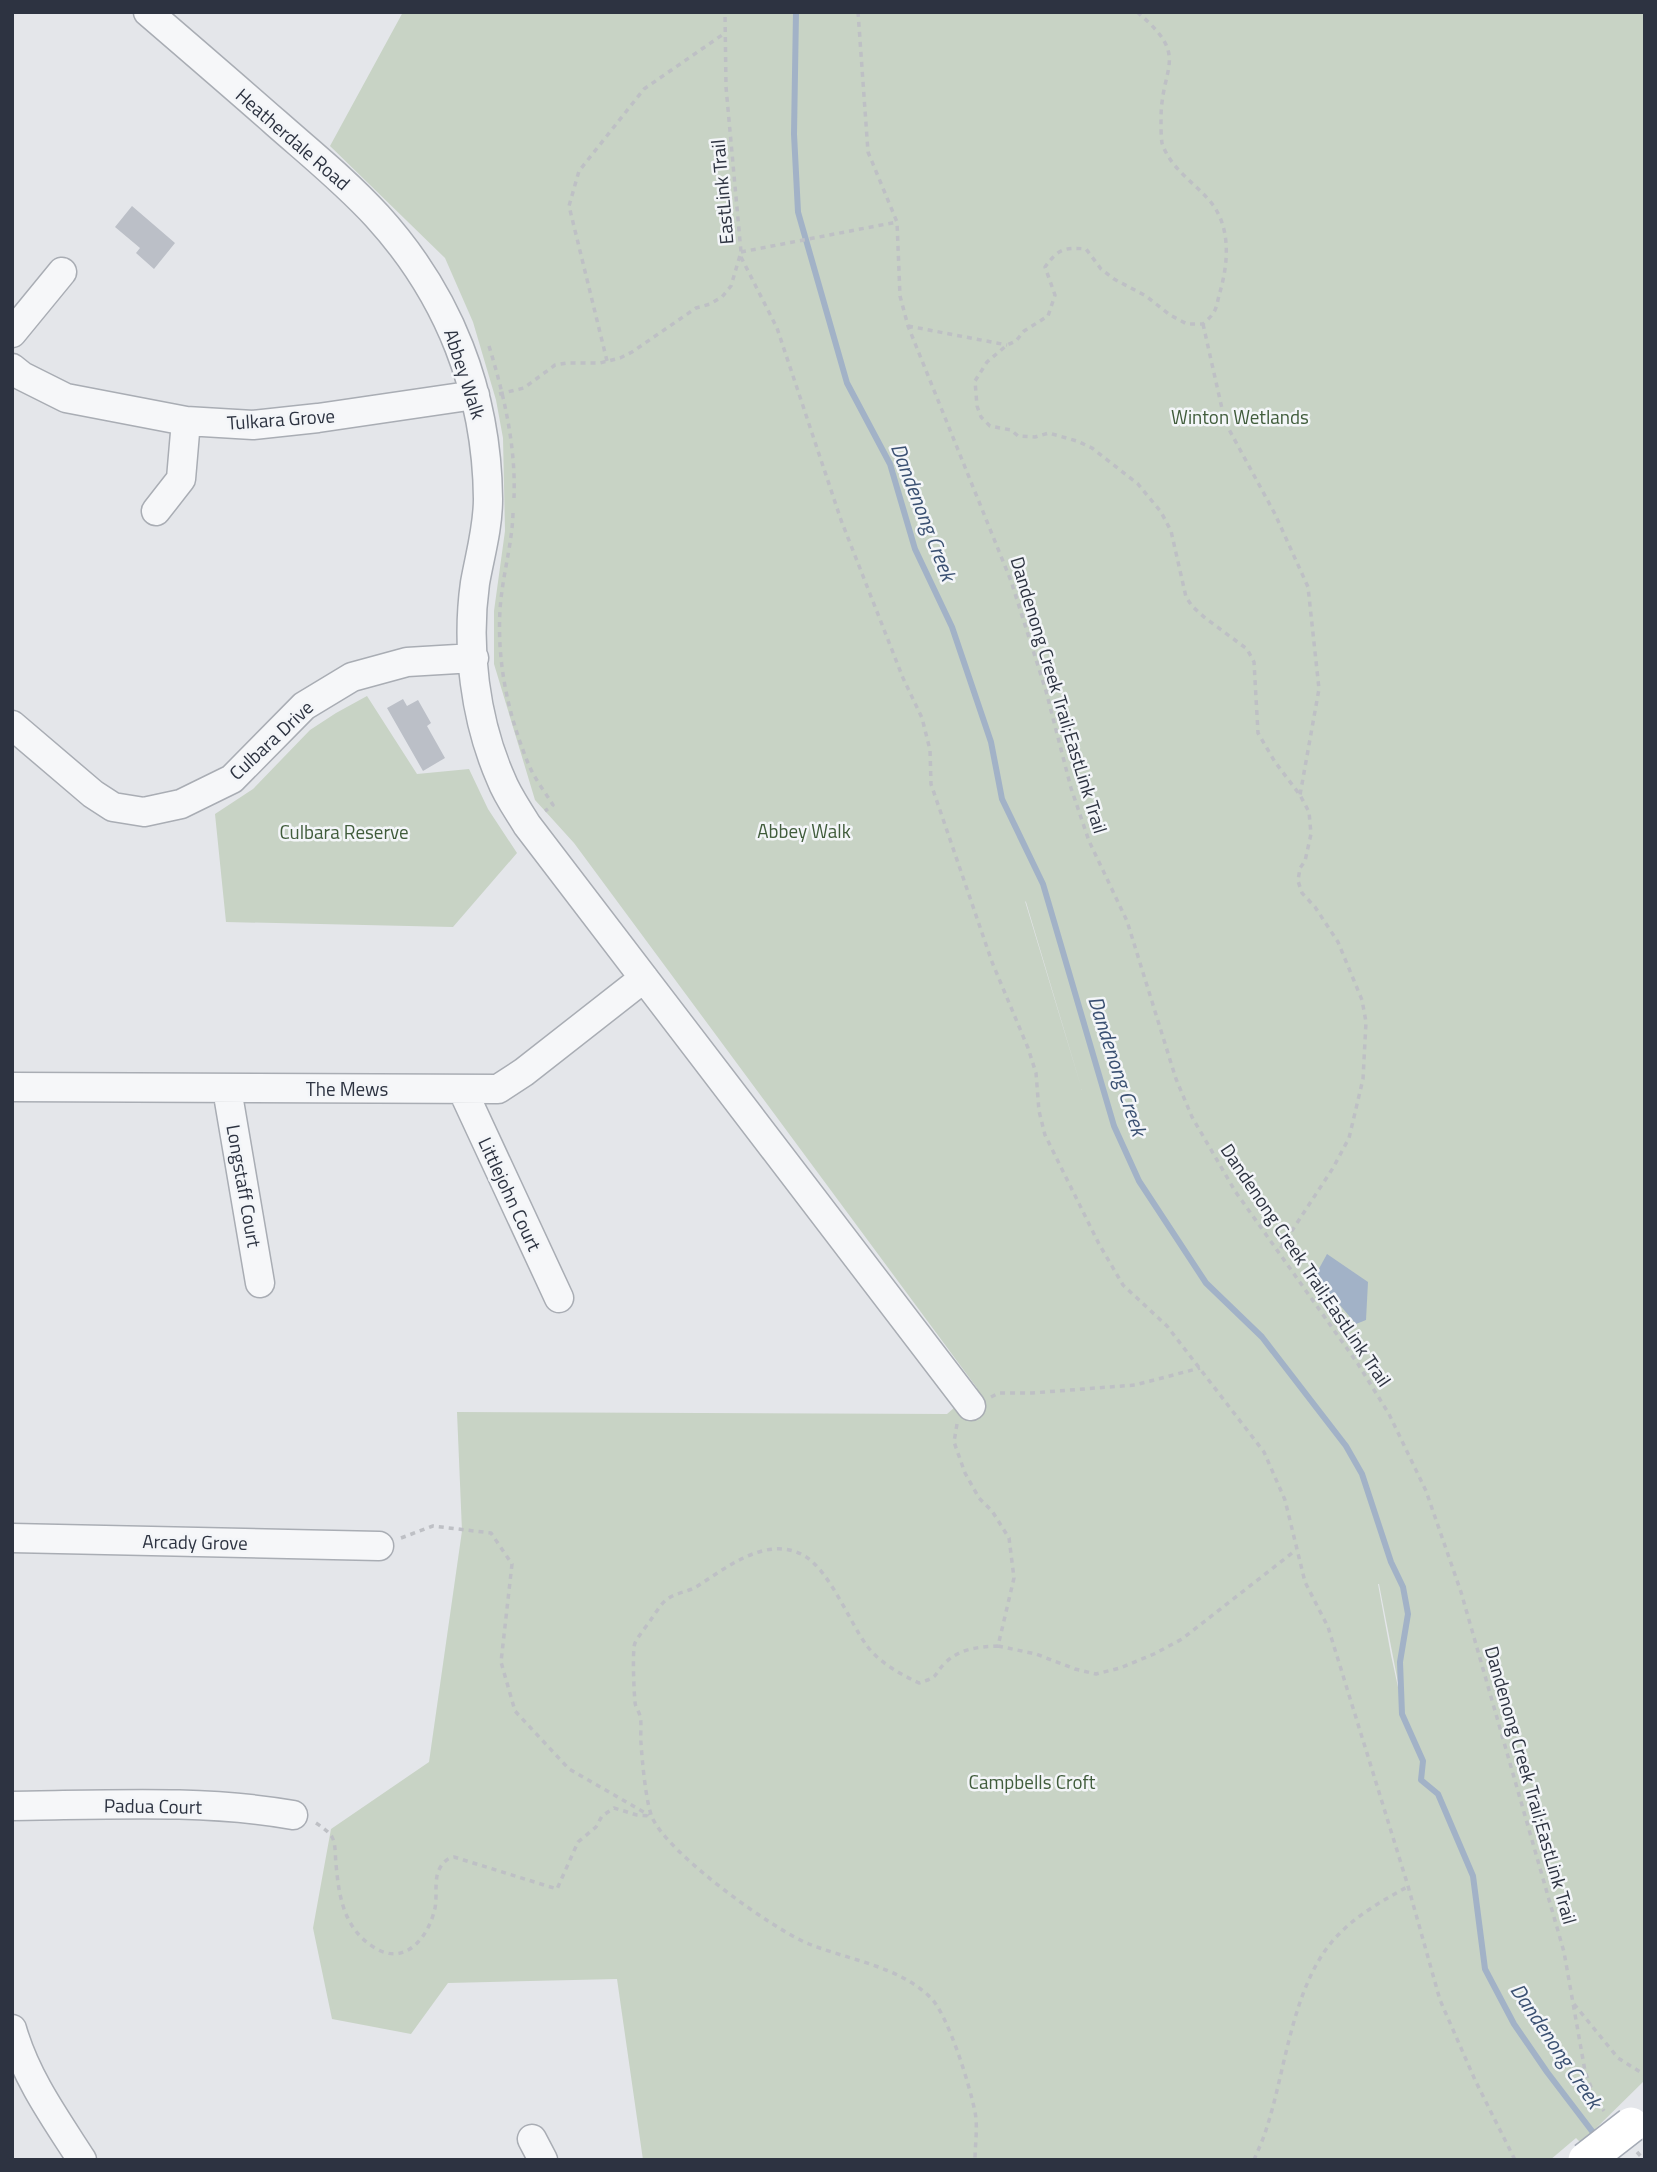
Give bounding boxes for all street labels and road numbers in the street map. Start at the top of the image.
street label: Heatherdale Road [230,81,357,197]
street label: EastLink Trail [702,138,741,246]
street label: Abbey Walk [437,325,494,423]
street label: Tulkara Grove [226,400,336,437]
street label: Dandenong Creek Trail;EastLink Trail [1003,553,1115,837]
street label: Culbara Drive [222,693,319,786]
street label: The Mews [306,1074,388,1103]
street label: Longstaff Court [219,1122,270,1250]
street label: Littlejohn Court [471,1132,550,1256]
street label: Dandenong Creek Trail;EastLink Trail [1214,1137,1399,1392]
street label: Arcady Grove [142,1526,248,1557]
street label: Dandenong Creek Trail;EastLink Trail [1478,1642,1585,1927]
street label: Padua Court [104,1790,203,1821]

